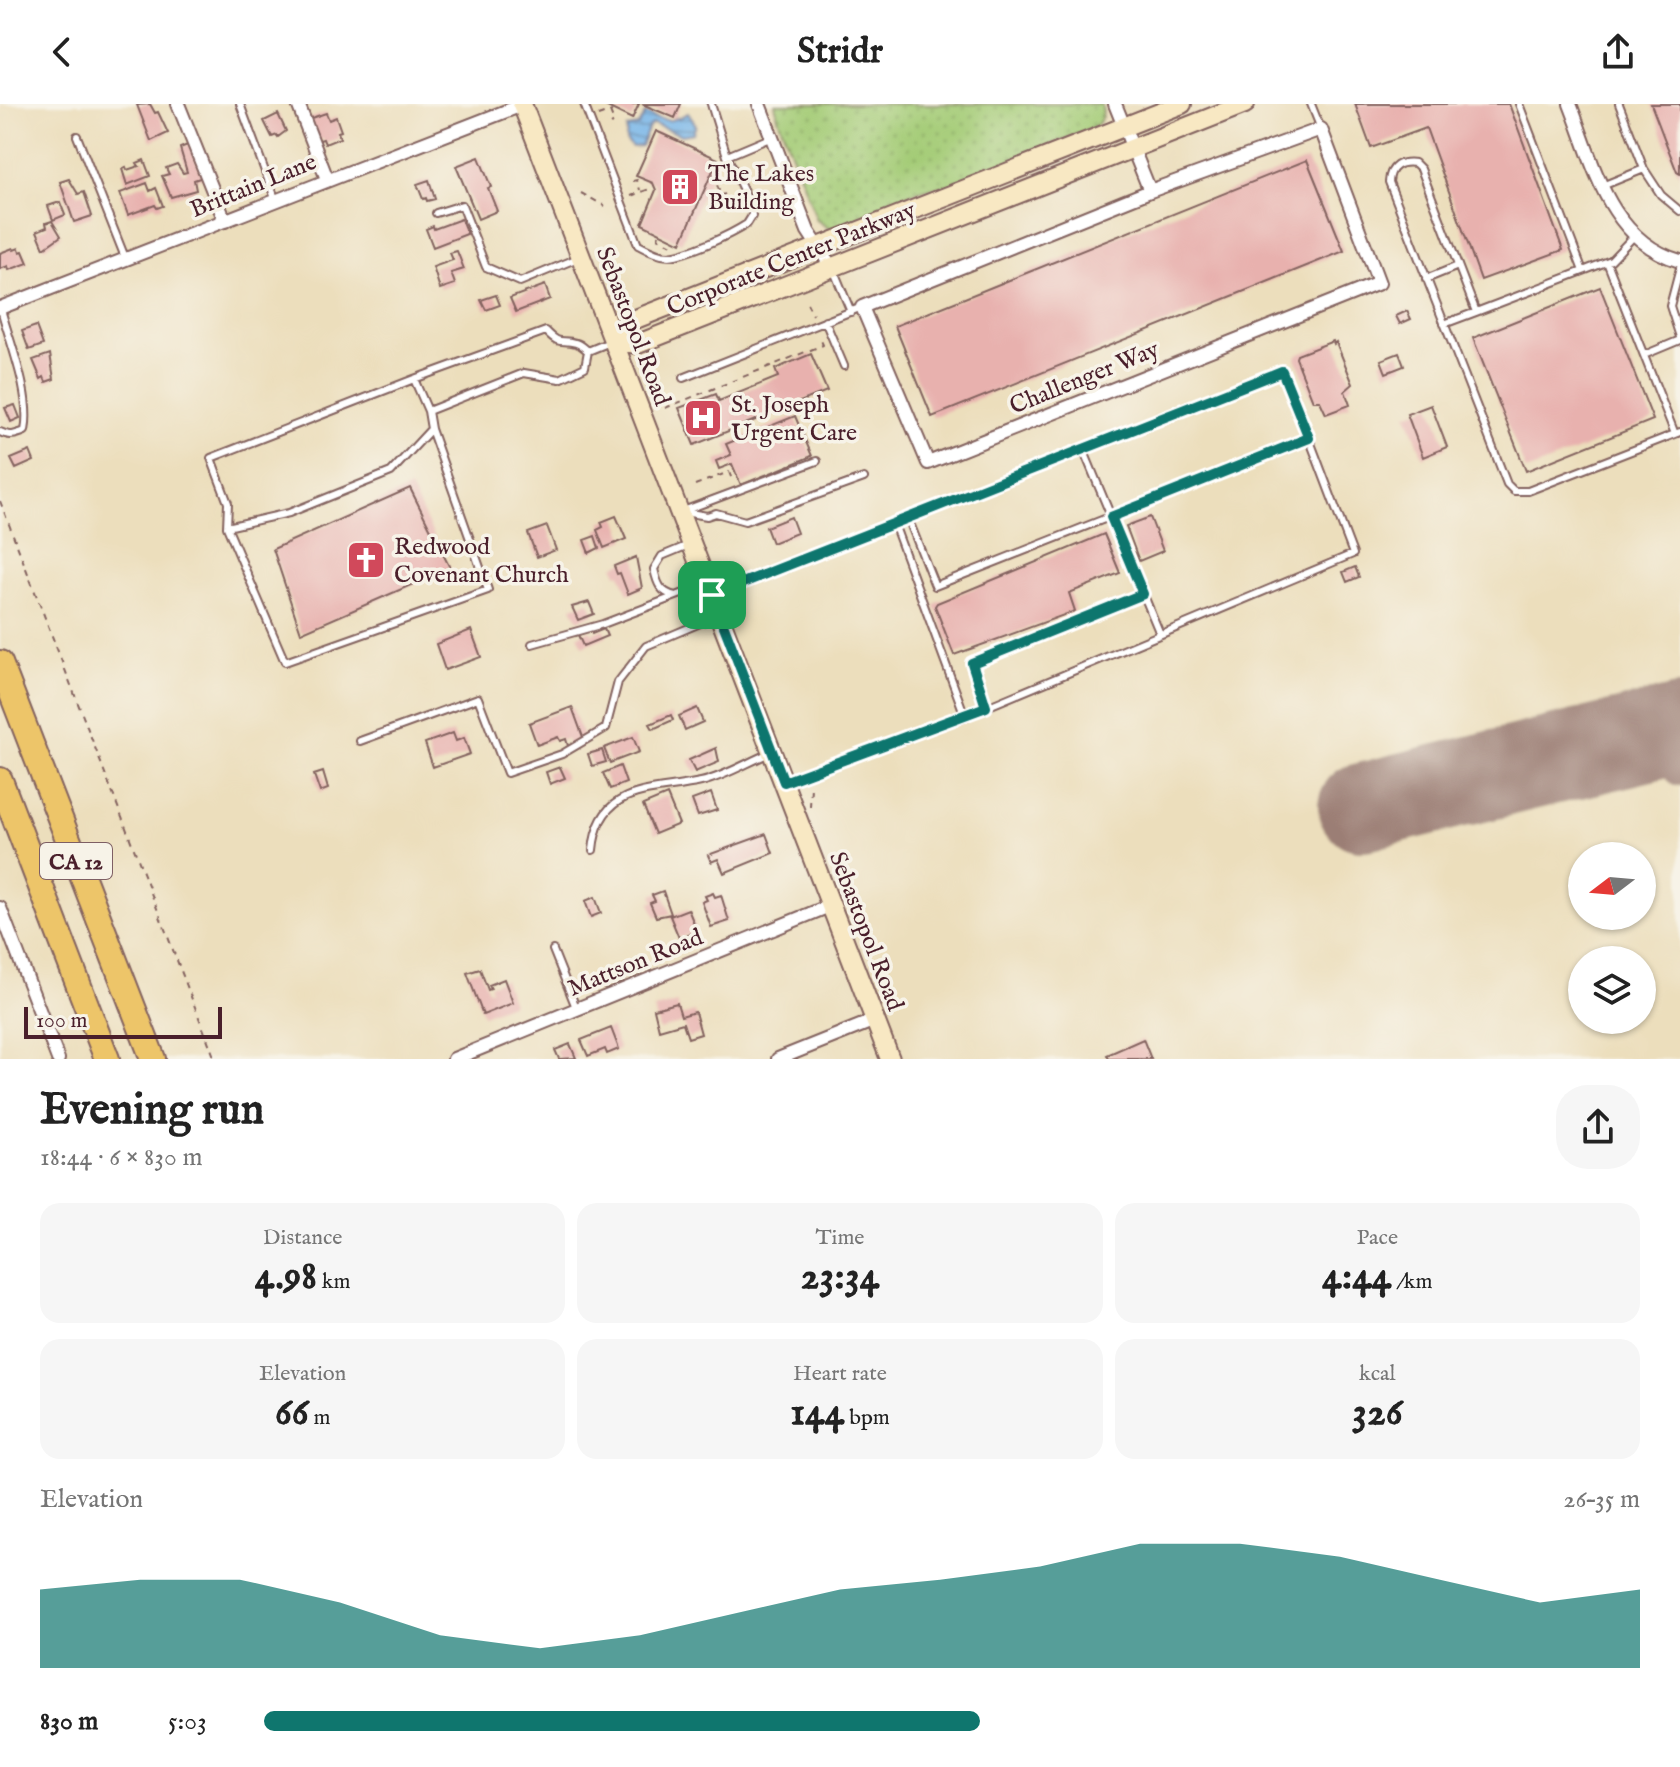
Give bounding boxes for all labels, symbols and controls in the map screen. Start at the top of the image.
text: Stridr [797,29,883,75]
icon: back [40,30,84,74]
icon: share [1596,30,1640,74]
street label: Brittain Lane [186,147,321,226]
place label: The Lakes Building [708,159,814,218]
building icon: The Lakes Building [659,166,701,208]
street label: Corporate Center Parkway [663,195,921,324]
street label: Sebastopol Road [588,243,677,411]
street label: Challenger Way [1005,334,1164,422]
place label: St. Joseph Urgent Care [731,390,857,449]
hospital icon: St. Joseph Urgent Care [682,397,724,439]
place label: Redwood Covenant Church [394,532,569,591]
church icon: Redwood Covenant Church [345,539,387,581]
pin [678,561,746,629]
icon: arrive [690,573,734,617]
north arrow [1568,842,1656,930]
map controls [1568,842,1656,1034]
road number: CA 12 [40,843,112,879]
street label: Sebastopol Road [821,848,910,1016]
street label: Mattson Road [563,922,708,1005]
button: layers [1568,946,1656,1034]
scale bar [24,1003,222,1039]
text: 100 m [36,1007,88,1035]
text: Evening run [40,1083,264,1139]
button: share [1556,1085,1640,1169]
text: 18:44 · 6 × 830 m [40,1141,202,1174]
text: Distance [263,1224,342,1252]
text: Time [816,1224,864,1252]
text: Pace [1357,1224,1398,1252]
text: 4.98 [255,1252,317,1303]
text: 23:34 [801,1252,879,1303]
text: 4:44 [1322,1252,1391,1303]
text: km [317,1268,351,1296]
text: /km [1391,1268,1433,1296]
text: Elevation [259,1360,346,1388]
text: Heart rate [793,1360,887,1388]
text: kcal [1359,1360,1396,1388]
text: 66 [275,1388,309,1439]
text: 144 [790,1388,844,1439]
text: 326 [1352,1388,1403,1439]
text: m [309,1404,330,1432]
text: bpm [844,1404,890,1432]
text: Elevation [40,1483,143,1516]
text: 26–35 m [1563,1483,1640,1516]
text: 830 m [40,1705,98,1738]
text: 5:03 [168,1705,207,1738]

